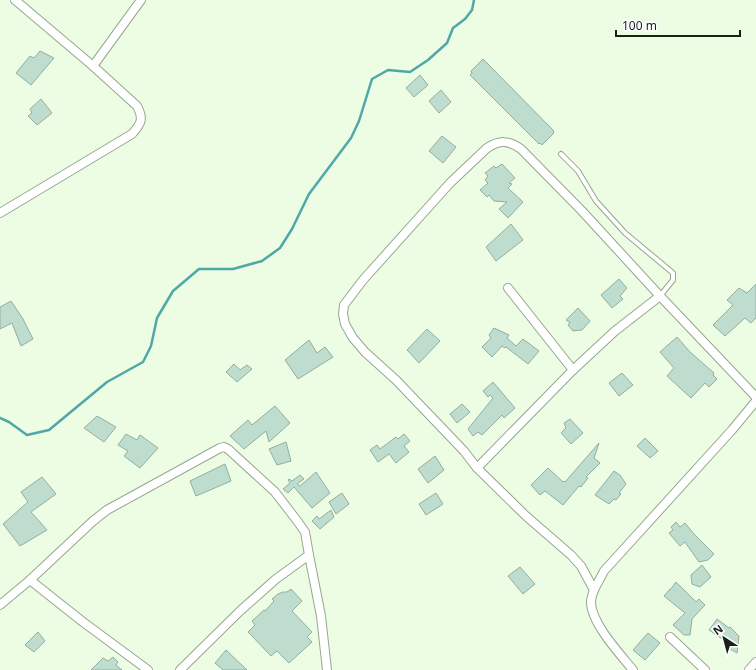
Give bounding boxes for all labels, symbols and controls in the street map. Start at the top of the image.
scale bar [616,12,740,38]
text: 100 m [622,17,657,34]
north arrow [704,618,744,658]
text: N [710,621,726,638]

